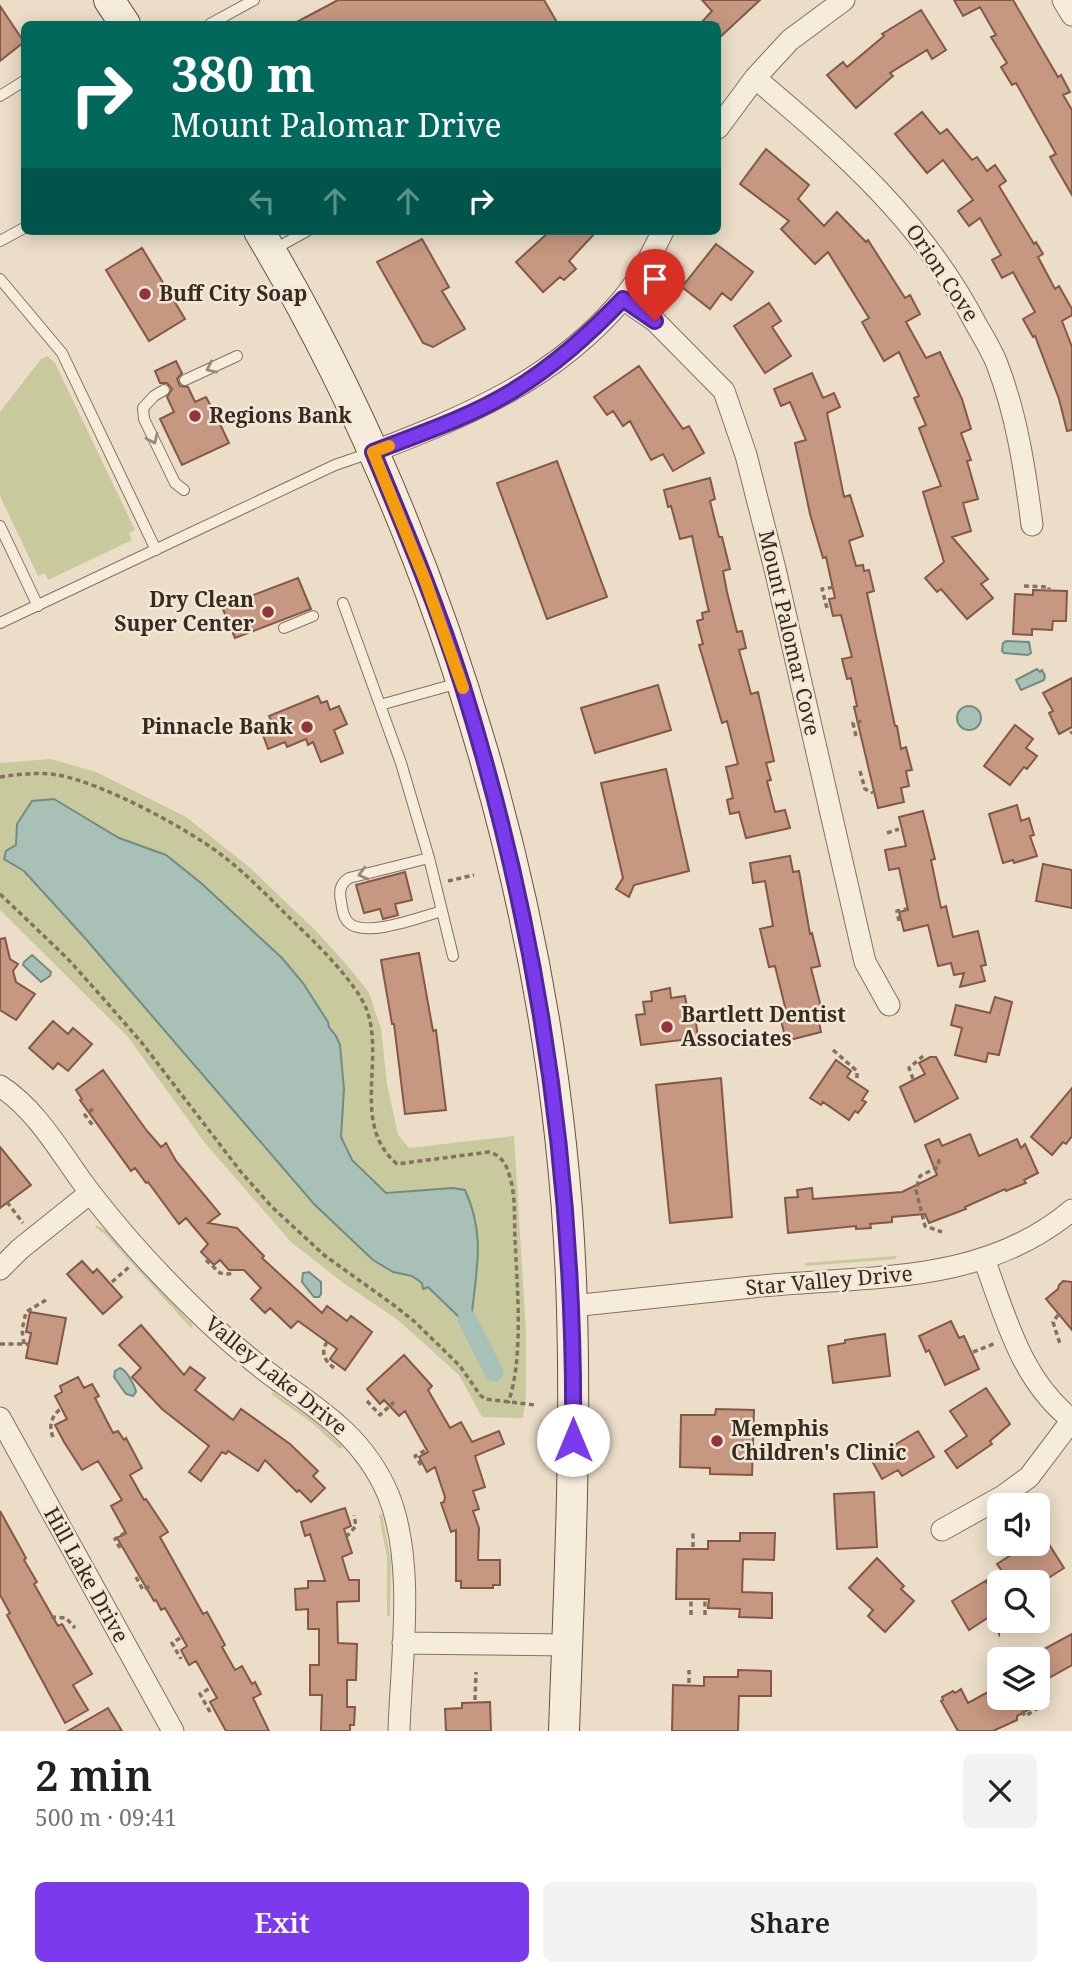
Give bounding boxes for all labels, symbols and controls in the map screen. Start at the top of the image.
text: 380 m [171,40,315,106]
icon: right [56,49,147,140]
text: Mount Palomar Drive [171,103,502,146]
icon: left [243,182,281,220]
icon: ahead [316,182,354,220]
icon: ahead [389,182,427,220]
icon: right [462,182,500,220]
street label: Orion Cove [900,218,986,327]
pin [625,249,685,321]
icon: arrive [636,260,674,298]
place label: Buff City Soap [159,279,307,307]
marker: Buff City Soap [137,286,153,302]
one-way arrow [206,360,218,374]
place label: Regions Bank [209,401,352,429]
marker: Regions Bank [187,408,203,424]
one-way arrow [145,432,159,444]
street label: Mount Palomar Cove [753,527,827,738]
place label: Dry Clean Super Center [114,585,254,637]
marker: Dry Clean Super Center [260,604,276,620]
place label: Pinnacle Bank [142,712,294,740]
marker: Pinnacle Bank [299,719,315,735]
one-way arrow [357,866,369,881]
place label: Bartlett Dentist Associates [681,1000,846,1052]
marker: Bartlett Dentist Associates [659,1019,675,1035]
street label: Star Valley Drive [744,1259,914,1301]
street label: Valley Lake Drive [200,1309,353,1441]
position arrow [536,1403,610,1477]
place label: Memphis Children's Clinic [731,1414,907,1466]
marker: Memphis Children's Clinic [709,1433,725,1449]
map controls [987,1493,1050,1710]
button: sound [987,1493,1050,1556]
street label: Hill Lake Drive [38,1502,136,1647]
button: search [987,1570,1050,1633]
button: layers [987,1647,1050,1710]
text: 2 min [35,1746,152,1803]
button: close [963,1754,1037,1828]
text: 500 m · 09:41 [35,1801,177,1833]
button: Exit [35,1882,529,1962]
button: Share [543,1882,1037,1962]

